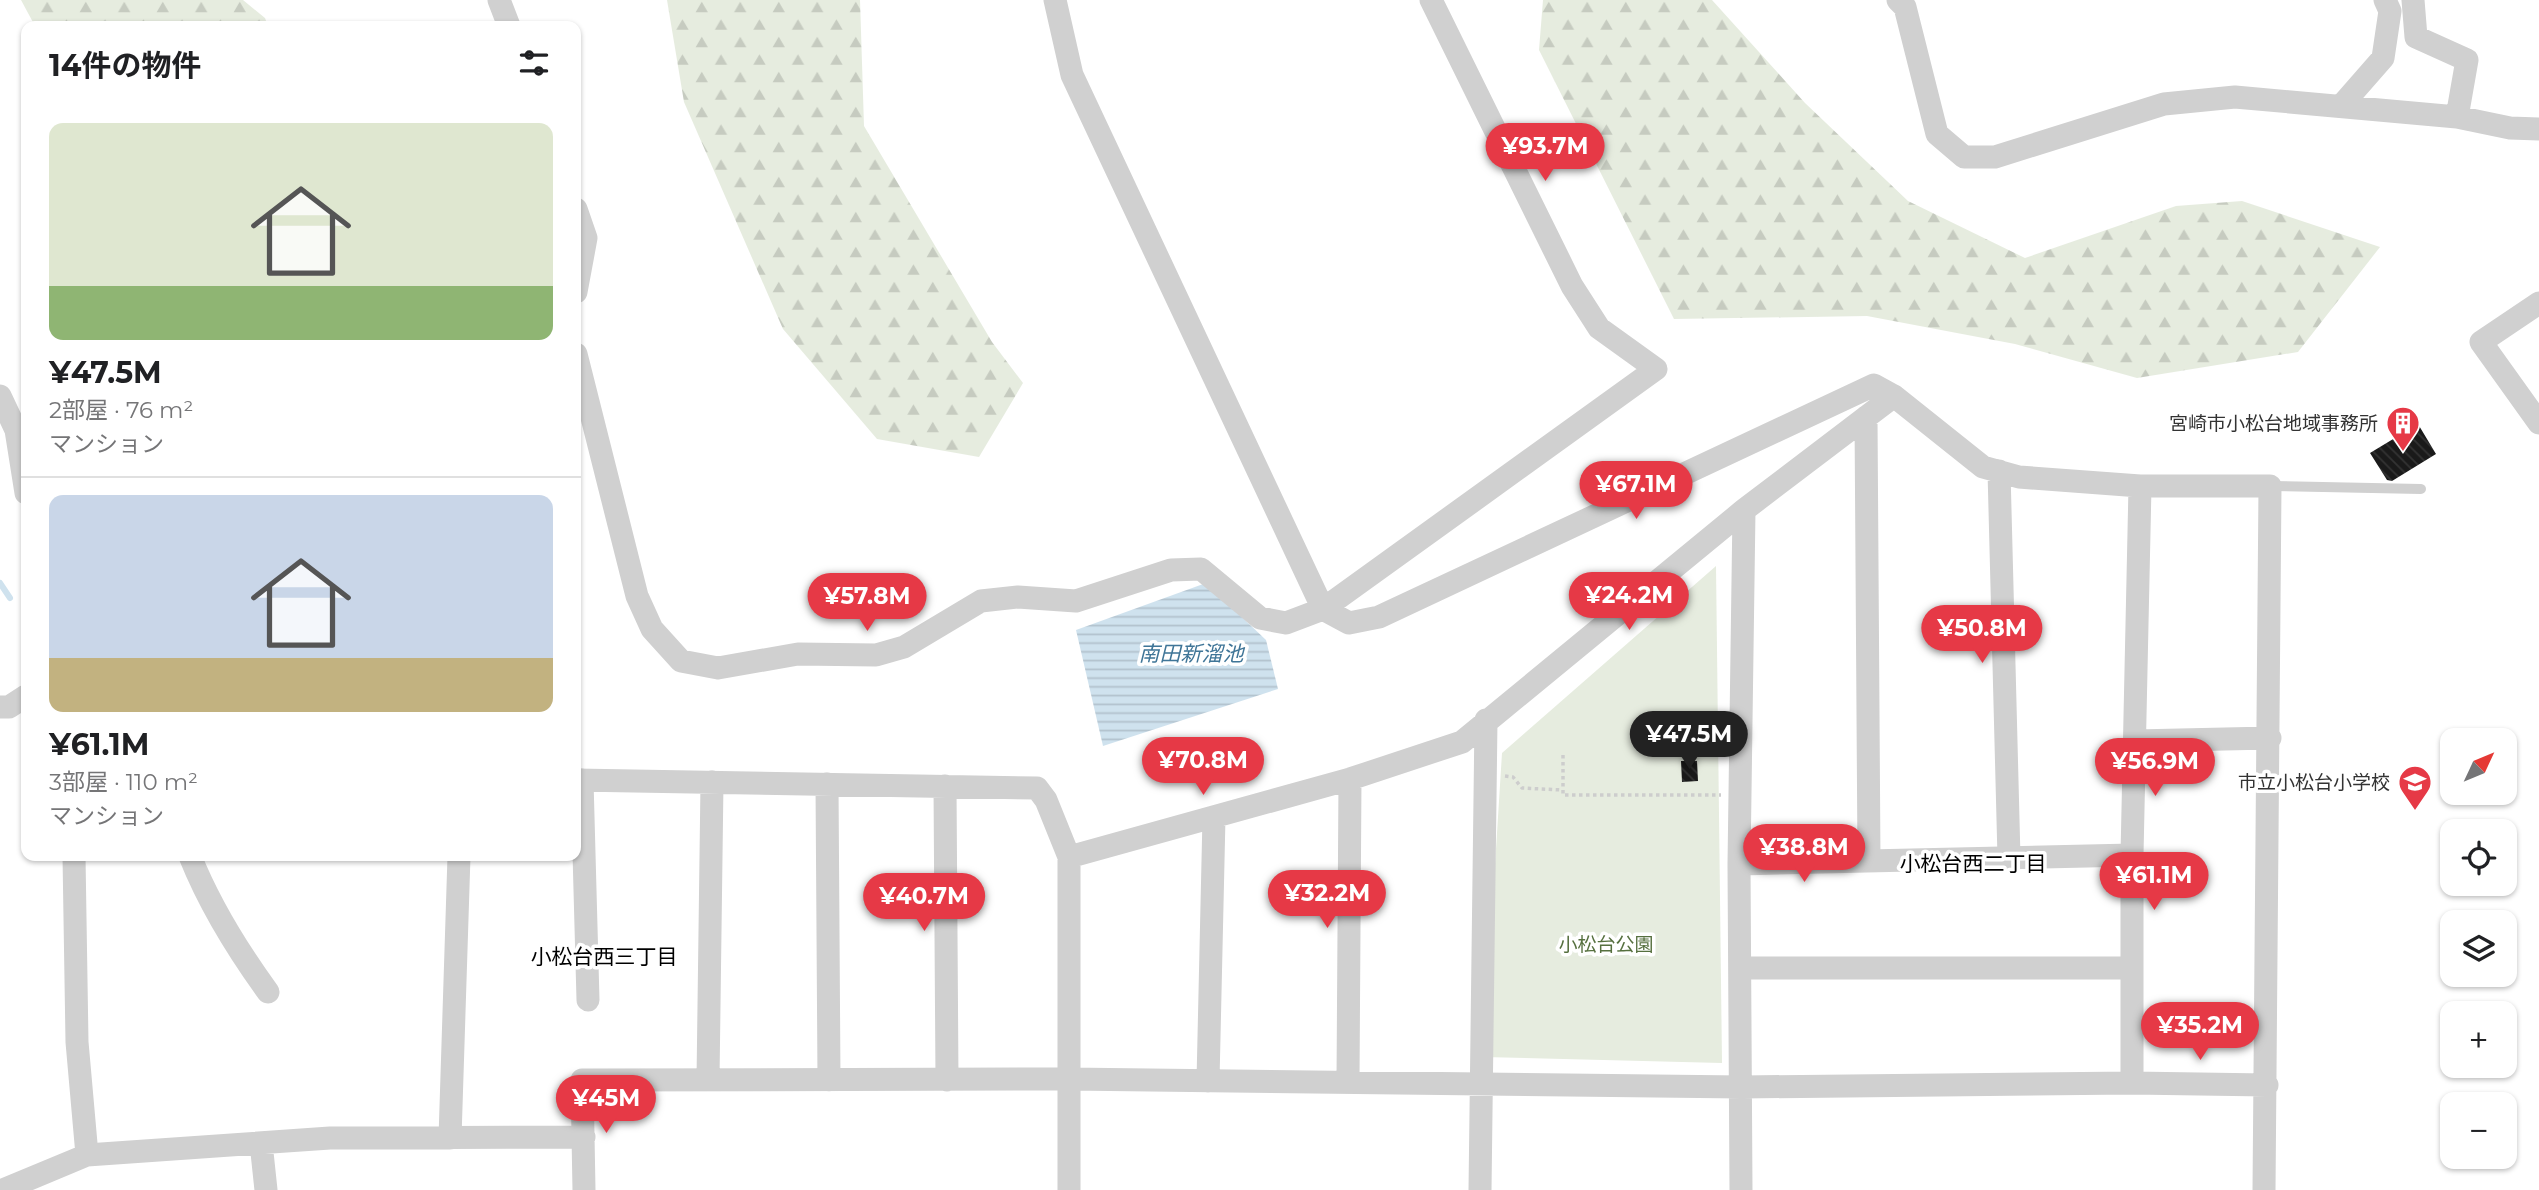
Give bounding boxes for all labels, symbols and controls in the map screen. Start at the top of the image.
icon: filters [515,44,553,82]
text: 14件の物件 [49,47,201,84]
pin: ¥93.7M [1488,124,1602,183]
text: ¥93.7M [1502,132,1588,160]
icon: home [238,168,364,294]
text: ¥47.5M [49,354,162,391]
text: 2部屋 · 76 m² [49,396,193,424]
building icon: 宮崎市小松台地域事務所 [2384,404,2422,453]
place label: 宮崎市小松台地域事務所 [2169,412,2378,435]
text: マンション [49,430,164,458]
pin: ¥67.1M [1579,462,1693,521]
text: ¥67.1M [1596,470,1676,498]
icon: home [238,540,364,666]
pin: ¥24.2M [1572,572,1686,632]
pin: ¥57.8M [810,574,924,633]
text: ¥24.2M [1585,581,1673,609]
text: ¥57.8M [824,582,910,610]
pin: ¥50.8M [1925,606,2039,665]
text: ¥50.8M [1937,614,2027,642]
water label: 南田新溜池 [1139,641,1245,666]
pin: ¥47.5M [1632,712,1746,771]
text: ¥47.5M [1646,720,1732,748]
text: ¥61.1M [49,726,149,763]
north arrow [2440,728,2516,805]
map controls [2440,728,2517,1169]
pin: ¥70.8M [1146,738,1260,797]
pin: ¥56.9M [2098,738,2212,798]
text: ¥70.8M [1158,746,1248,774]
text: ¥56.9M [2111,747,2199,775]
school or university icon: 市立小松台小学校 [2396,763,2434,812]
text: 3部屋 · 110 m² [49,768,198,796]
place label: 市立小松台小学校 [2238,771,2390,794]
text: マンション [49,802,164,830]
button: locate [2440,819,2517,896]
pin: ¥38.8M [1747,824,1861,884]
text: ¥38.8M [1759,833,1849,861]
district label: 小松台西二丁目 [1900,851,2047,876]
pin: ¥61.1M [2097,852,2211,912]
text: ¥61.1M [2116,861,2192,889]
pin: ¥32.2M [1270,870,1384,930]
pin: ¥40.7M [867,874,981,933]
text: ¥32.2M [1284,879,1370,907]
text: ¥40.7M [879,882,969,910]
button: layers [2440,910,2517,987]
park label: 小松台公園 [1558,933,1654,956]
district label: 小松台西三丁目 [531,944,678,969]
button: + [2440,1001,2517,1078]
pin: ¥35.2M [2143,1002,2257,1062]
text: ¥35.2M [2157,1011,2243,1039]
pin: ¥45M [565,1076,647,1135]
text: ¥45M [572,1084,640,1112]
button: − [2440,1092,2517,1169]

